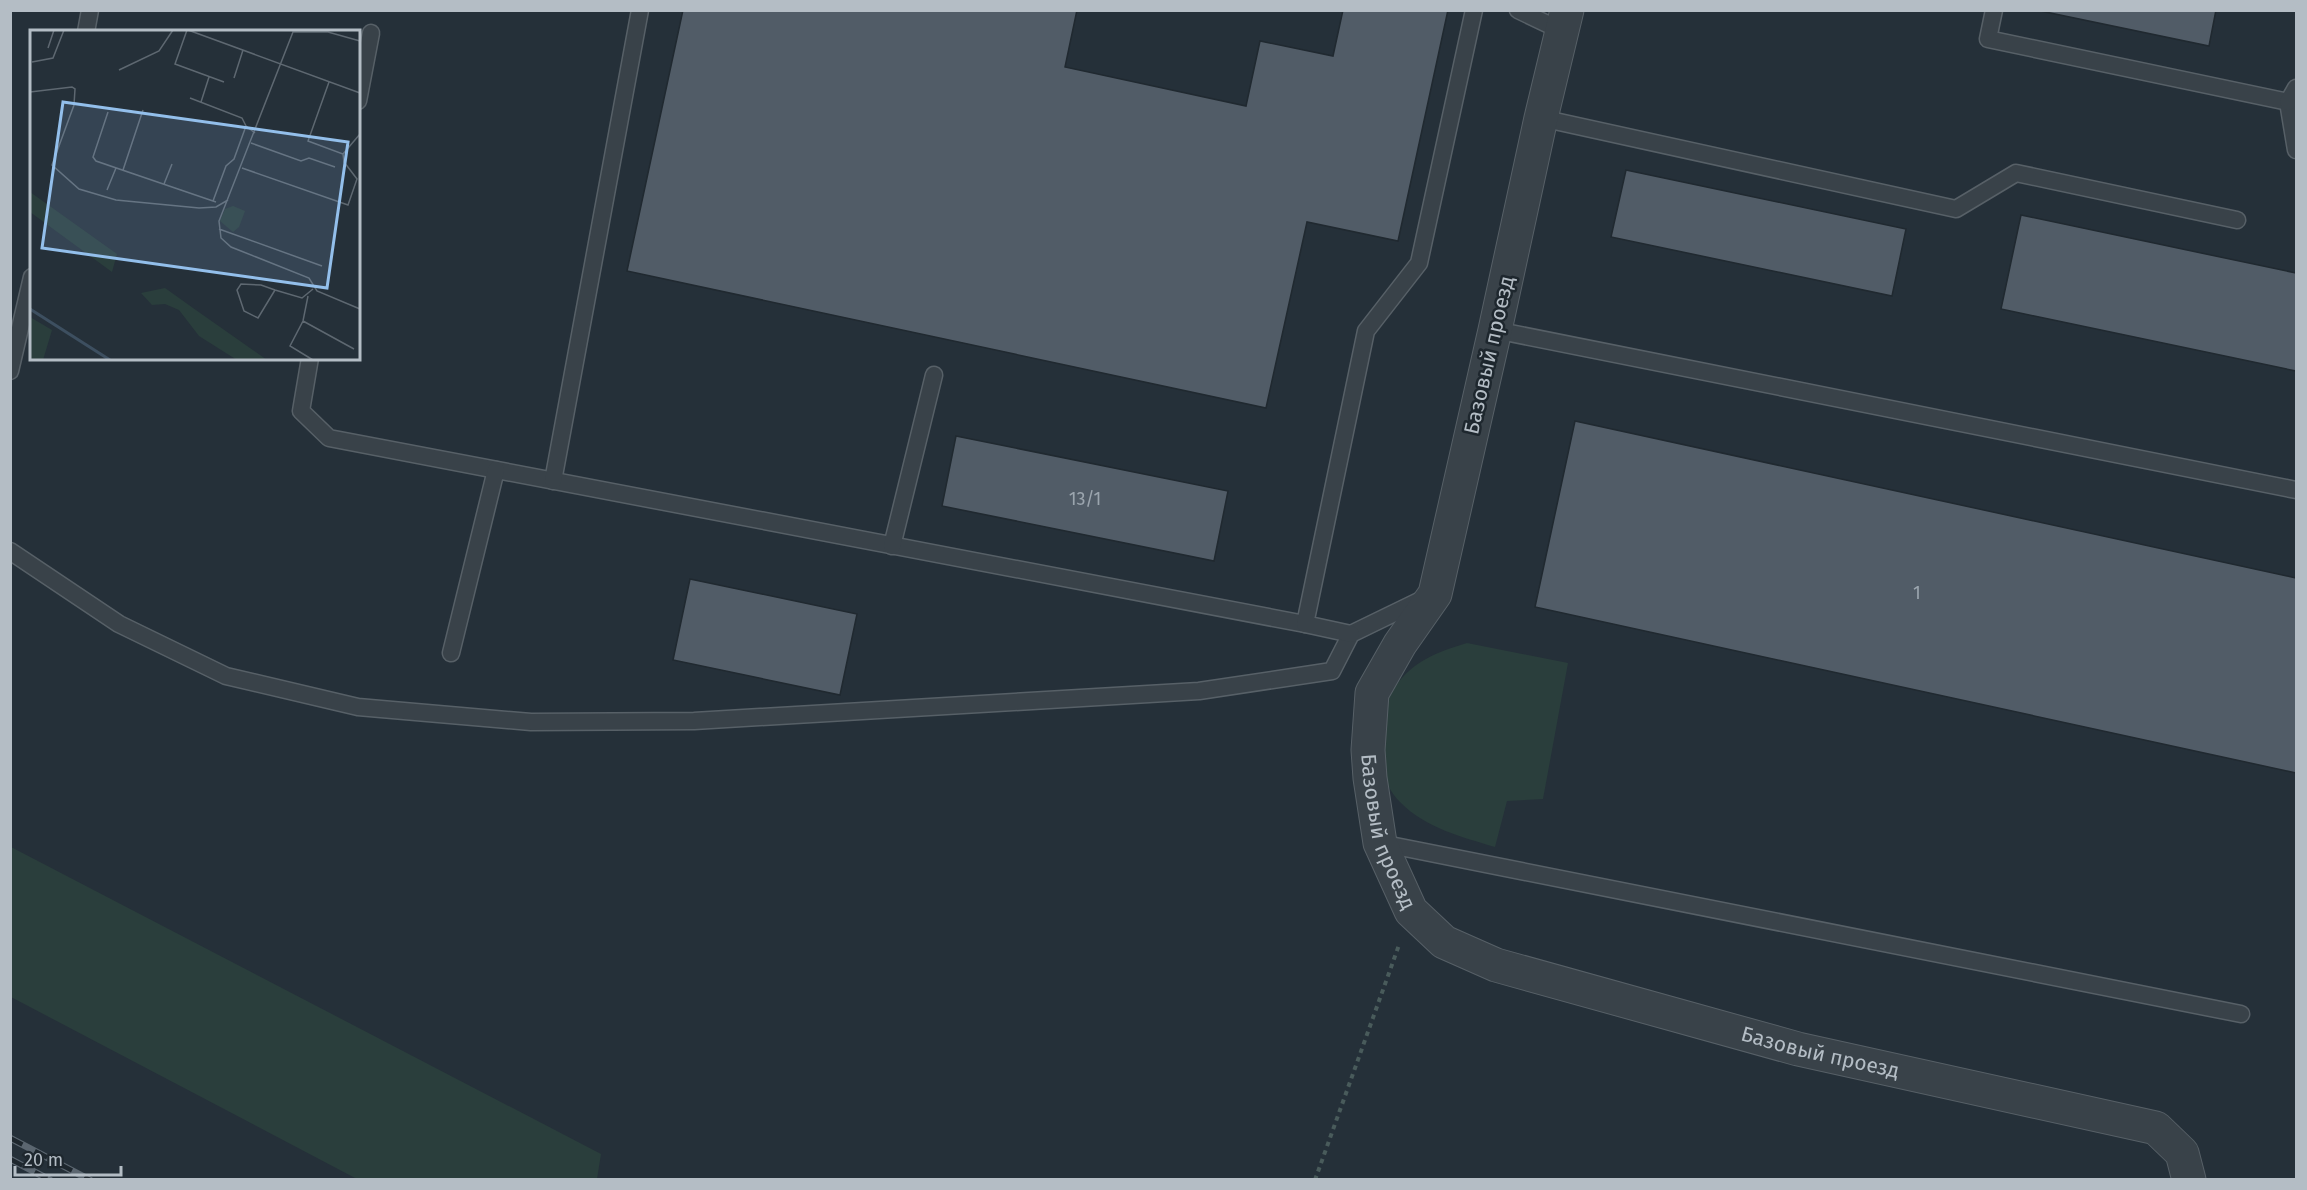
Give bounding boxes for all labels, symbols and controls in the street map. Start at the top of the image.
inset map [30,30,360,360]
street label: Базовый проезд [1458,273,1520,437]
house number: 13/1 [1069,488,1101,510]
house number: 1 [1913,582,1921,604]
street label: Базовый проезд [1355,753,1422,914]
street label: Базовый проезд [1738,1021,1902,1084]
scale bar [15,1139,122,1177]
text: 20 m [24,1149,63,1171]

